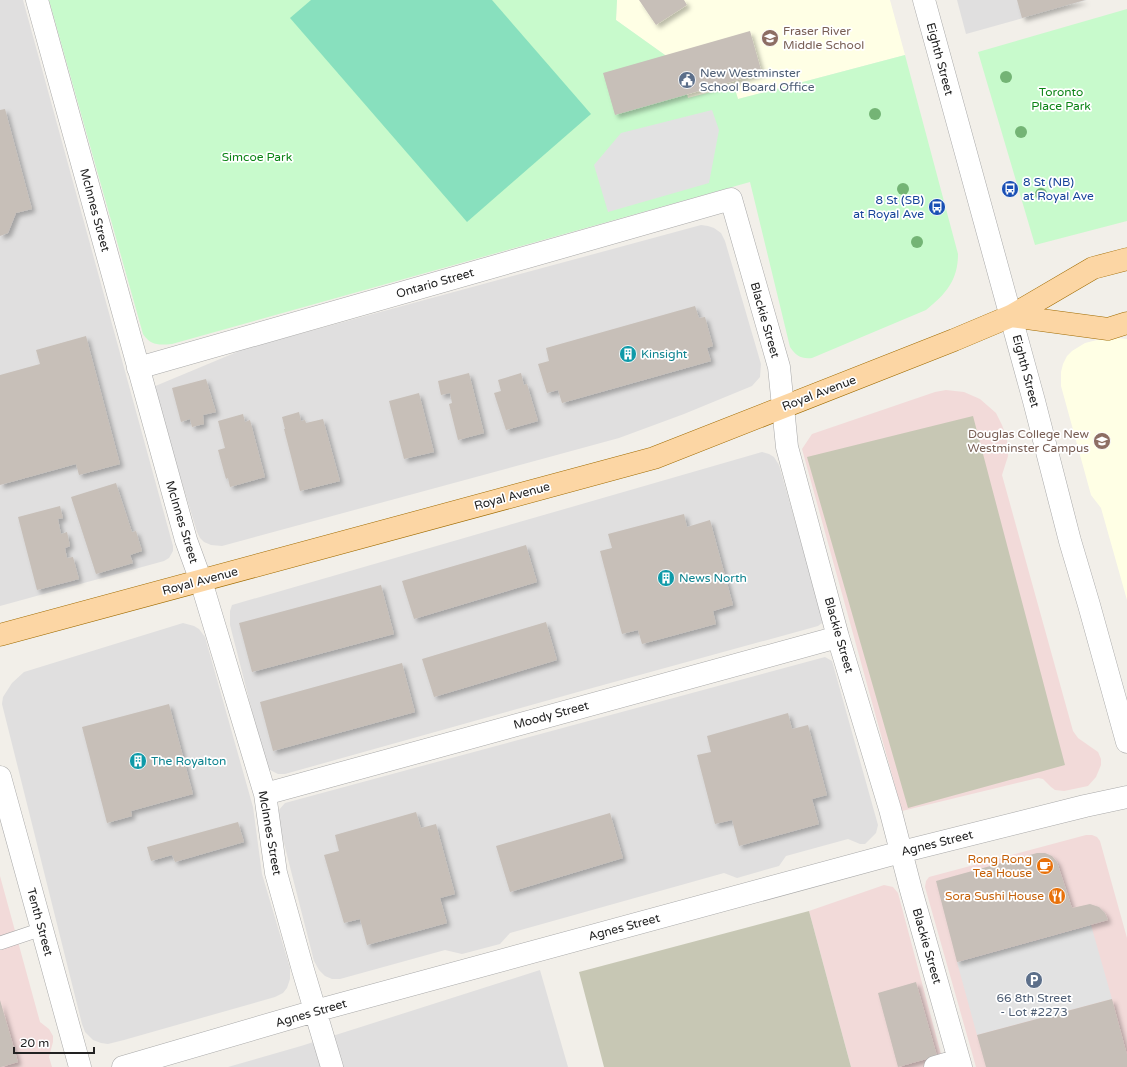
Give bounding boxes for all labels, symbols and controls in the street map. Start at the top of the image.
street label: Eighth Street [924,21,957,97]
place label: Fraser River Middle School [783,24,864,52]
school or university icon: Fraser River Middle School [760,28,780,48]
place label: New Westminster School Board Office [700,66,815,94]
public building icon: New Westminster School Board Office [677,70,697,90]
park label: Toronto Place Park [1031,85,1091,113]
park label: Simcoe Park [222,150,293,164]
street label: McInnes Street [77,167,113,254]
place label: 8 St (NB) at Royal Ave [1023,175,1094,203]
bus stop icon: 8 St (NB) at Royal Ave [1000,179,1020,199]
place label: 8 St (SB) at Royal Ave [853,193,924,221]
bus stop icon: 8 St (SB) at Royal Ave [927,197,947,217]
street label: Ontario Street [394,265,476,301]
street label: Blackie Street [748,281,783,360]
street label: Eighth Street [1010,333,1043,409]
building icon: Kinsight [618,344,638,364]
place label: Kinsight [641,347,688,361]
street label: Royal Avenue [780,372,858,414]
place label: Douglas College New Westminster Campus [968,427,1089,455]
school or university icon: Douglas College New Westminster Campus [1092,431,1112,451]
street label: McInnes Street [163,479,201,565]
street label: Royal Avenue [473,479,552,513]
street label: Royal Avenue [161,564,240,598]
building icon: News North [656,568,676,588]
place label: News North [679,571,747,585]
street label: Blackie Street [822,596,857,675]
street label: Moody Street [512,698,591,732]
building icon: The Royalton [128,751,148,771]
place label: The Royalton [151,754,226,768]
street label: McInnes Street [256,790,284,877]
street label: Agnes Street [900,827,975,859]
place label: Rong Rong Tea House [967,852,1032,880]
cafe icon: Rong Rong Tea House [1035,856,1055,876]
street label: Tenth Street [24,886,56,958]
restaurant icon: Sora Sushi House [1047,886,1067,906]
place label: Sora Sushi House [945,889,1044,903]
street label: Blackie Street [910,907,945,986]
street label: Agnes Street [587,911,662,943]
parking icon: 66 8th Street - Lot #2273 [1024,970,1044,990]
place label: 66 8th Street - Lot #2273 [996,991,1072,1019]
street label: Agnes Street [274,996,349,1030]
scale bar [14,1029,94,1055]
text: 20 m [20,1036,49,1050]

